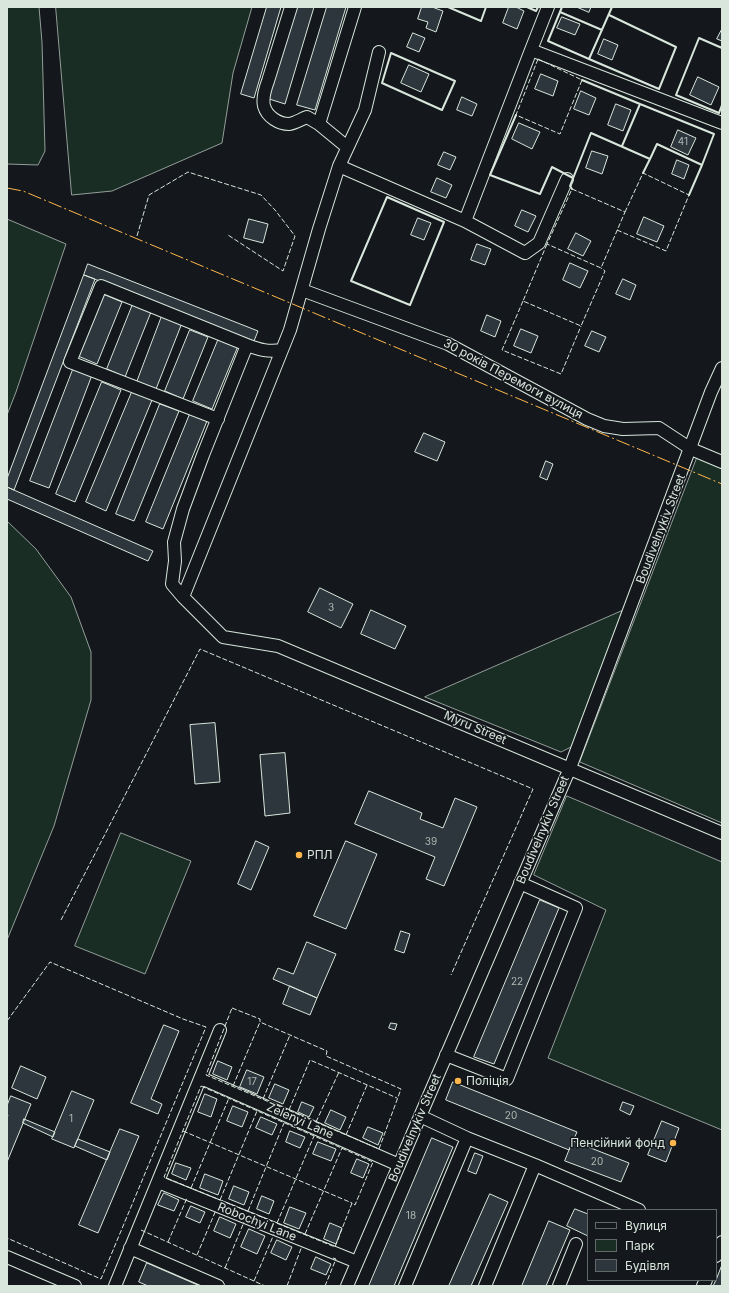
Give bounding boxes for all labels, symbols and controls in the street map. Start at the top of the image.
house number: 41 [678,136,688,148]
street label: 30 років Перемоги вулиця [441,336,585,422]
street label: Boudivelnykiv Street [633,472,689,586]
house number: 3 [328,602,334,614]
street label: Myru Street [442,708,508,748]
street label: Boudivelnykiv Street [514,774,572,886]
house number: 39 [425,836,437,848]
place label: РПЛ [307,848,333,862]
marker: РПЛ [294,850,304,860]
house number: 22 [511,976,523,988]
street label: Boudivelnykiv Street [386,1072,444,1184]
place label: Поліція [466,1074,509,1088]
house number: 17 [247,1076,257,1088]
marker: Поліція [453,1076,463,1086]
street label: Zelenyi Lane [264,1100,336,1142]
house number: 20 [505,1110,517,1122]
house number: 1 [69,1113,73,1125]
place label: Пенсійний фонд [570,1136,665,1150]
marker: Пенсійний фонд [668,1138,678,1148]
house number: 20 [591,1156,603,1168]
street label: Robochyi Lane [216,1200,298,1244]
legend [587,1209,717,1281]
house number: 18 [406,1210,416,1222]
text: Вулиця [625,1218,667,1233]
text: Парк [625,1238,655,1253]
text: Будівля [625,1258,670,1273]

